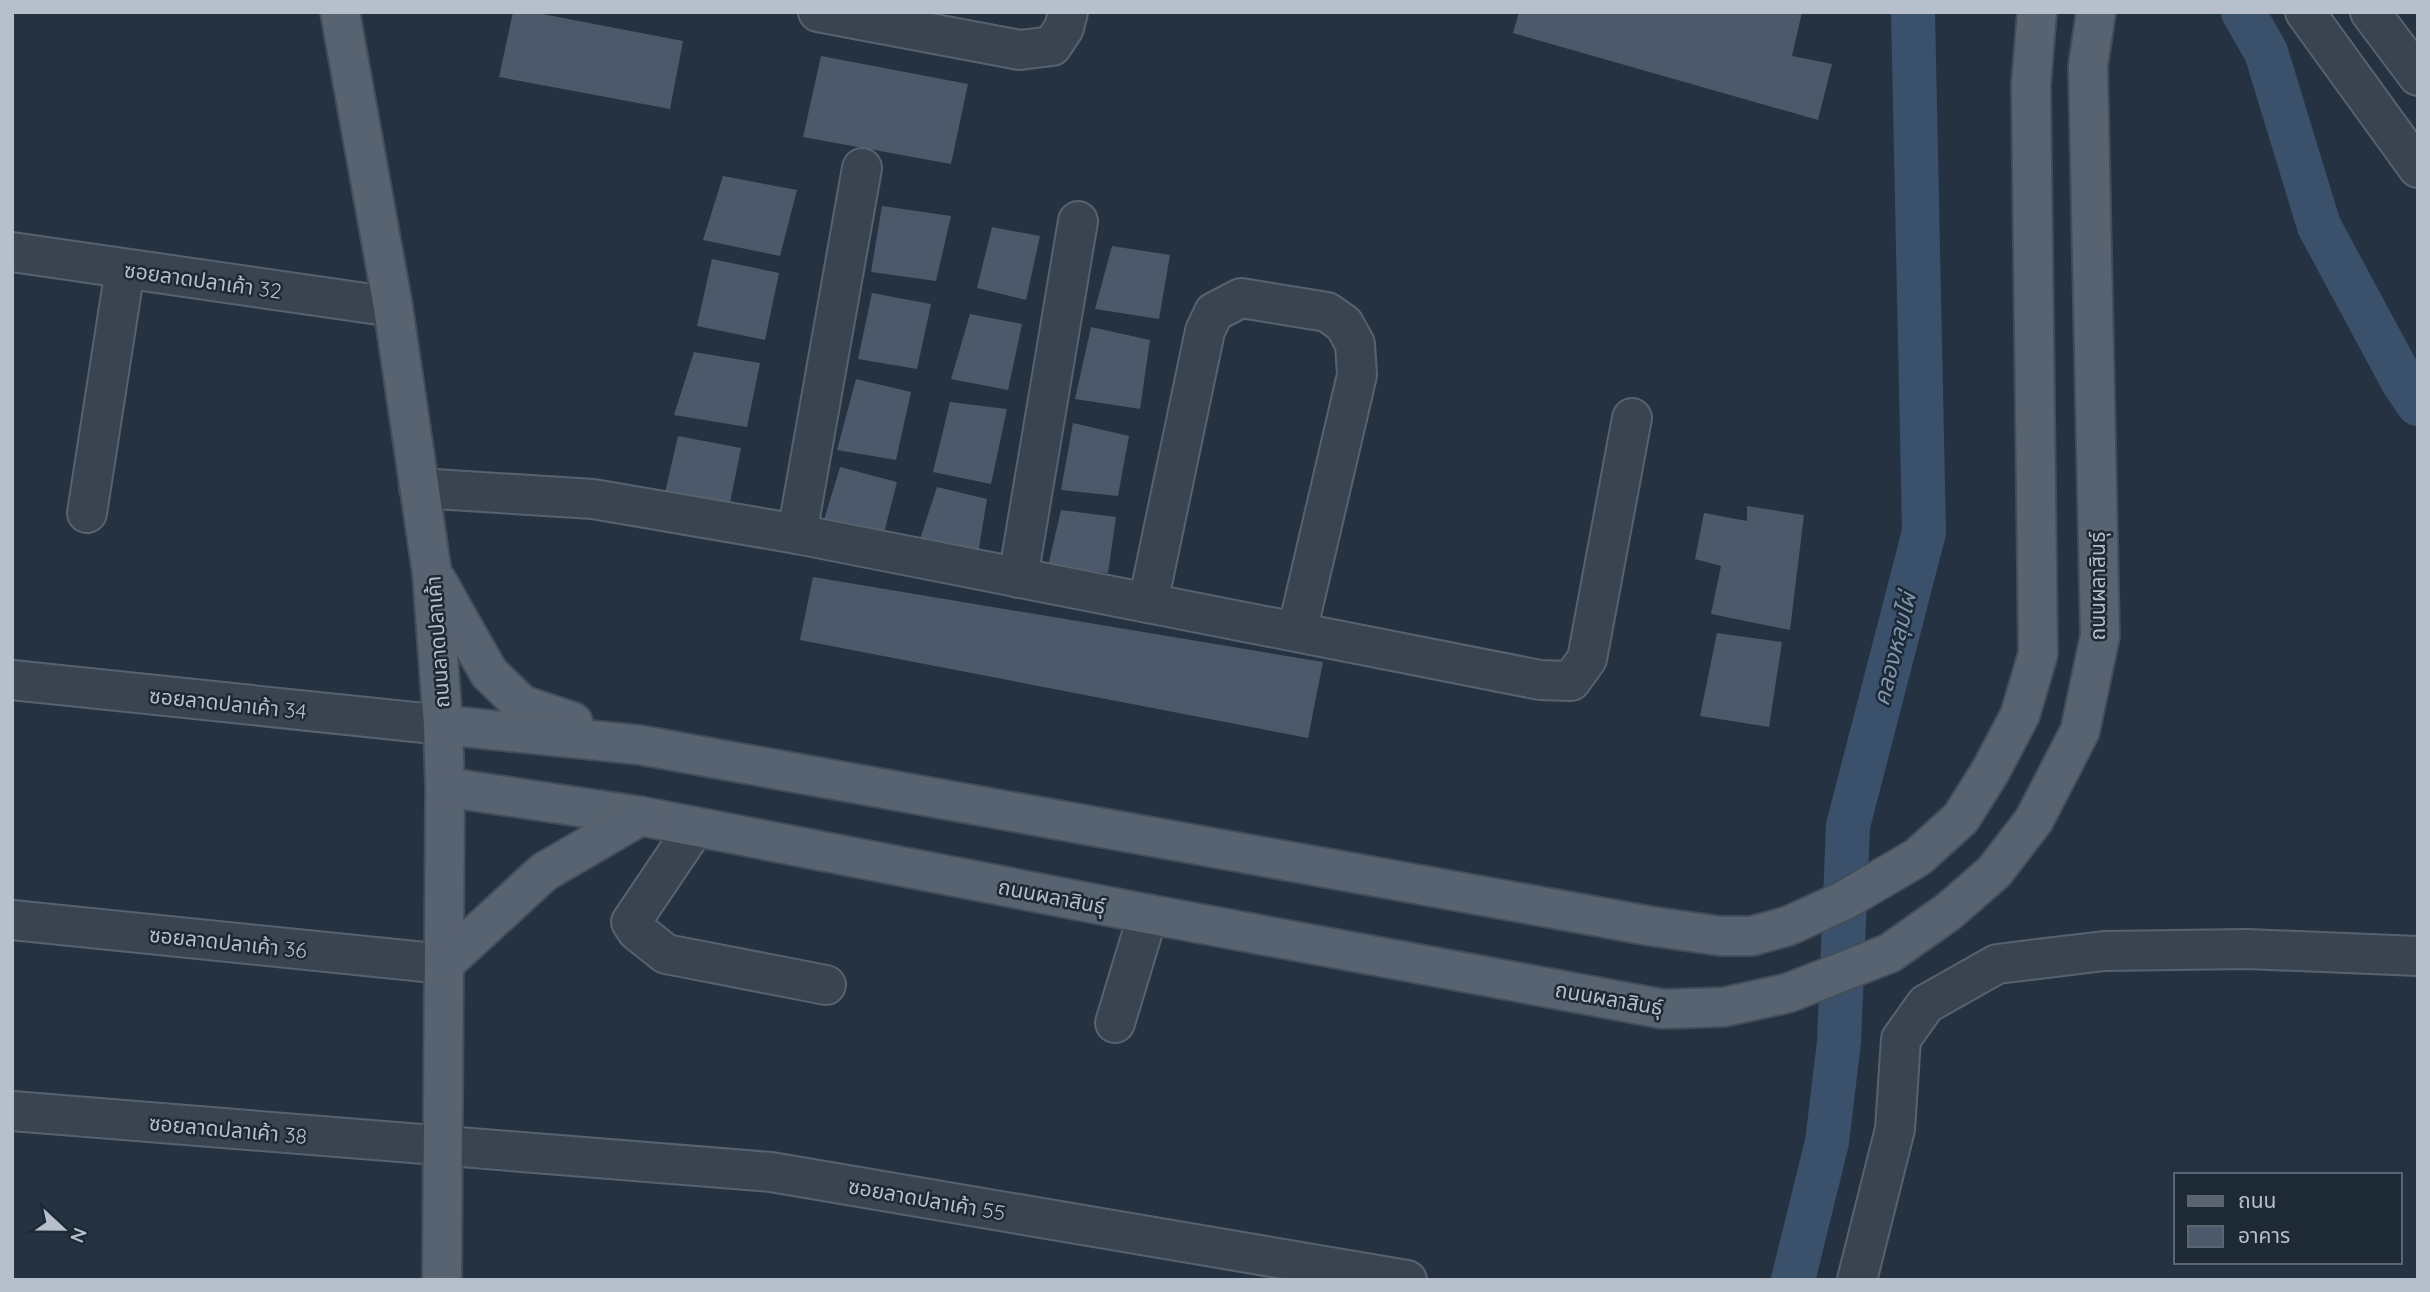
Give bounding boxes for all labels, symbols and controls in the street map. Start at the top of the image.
street label: ซอยลาดปลาเค้า 32 [123,256,283,304]
street label: ถนนผลาสินธุ์ [2084,531,2111,640]
street label: ถนนลาดปลาเค้า [419,575,455,709]
water label: คลองหลุมไผ่ [1866,587,1923,709]
street label: ซอยลาดปลาเค้า 34 [148,682,308,724]
street label: ถนนผลาสินธุ์ [996,873,1108,920]
street label: ซอยลาดปลาเค้า 36 [148,921,308,963]
street label: ถนนผลาสินธุ์ [1553,976,1665,1021]
street label: ซอยลาดปลาเค้า 38 [148,1109,308,1149]
street label: ซอยลาดปลาเค้า 55 [846,1172,1008,1226]
legend [2174,1173,2402,1264]
text: ถนน [2238,1187,2276,1213]
north arrow [28,1194,98,1264]
text: อาคาร [2238,1222,2290,1248]
text: N [65,1224,93,1246]

